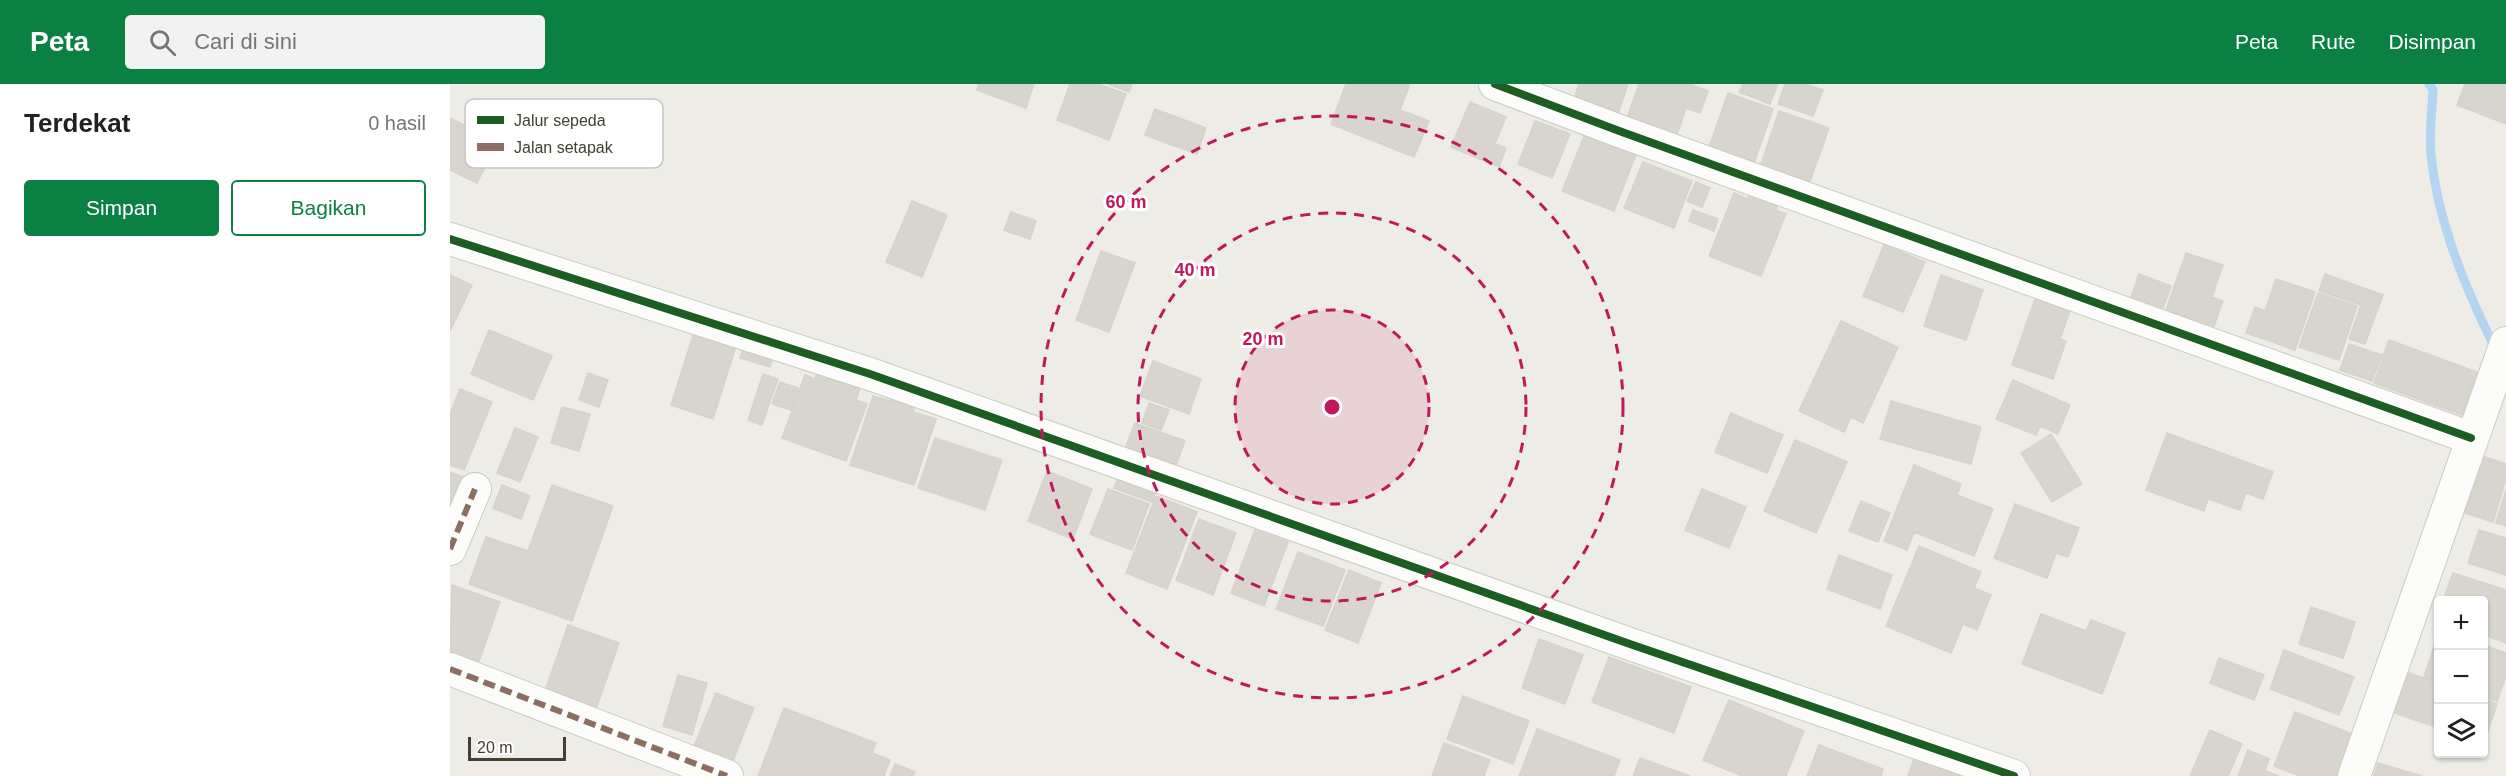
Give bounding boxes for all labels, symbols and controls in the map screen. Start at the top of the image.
search box [125,15,545,69]
text: Peta [30,26,89,57]
icon: search [146,26,179,59]
text: Cari di sini [194,29,297,54]
text: Peta [2235,30,2278,53]
text: Rute [2311,30,2355,53]
text: Disimpan [2388,30,2476,53]
legend [465,99,663,168]
text: Terdekat [24,108,130,138]
text: 0 hasil [368,112,426,134]
text: Jalur sepeda [514,112,606,129]
text: Jalan setapak [514,139,614,156]
button: Simpan [24,180,219,236]
button: Bagikan [231,180,426,236]
text: 60 m [1105,192,1147,212]
text: 40 m [1174,260,1216,280]
text: 20 m [1242,329,1284,349]
centre of rings [1322,397,1342,417]
map controls [2434,596,2488,758]
button: + [2434,596,2488,650]
button: − [2434,650,2488,704]
button: layers [2434,704,2488,758]
scale bar [468,734,566,762]
text: 20 m [477,739,513,756]

